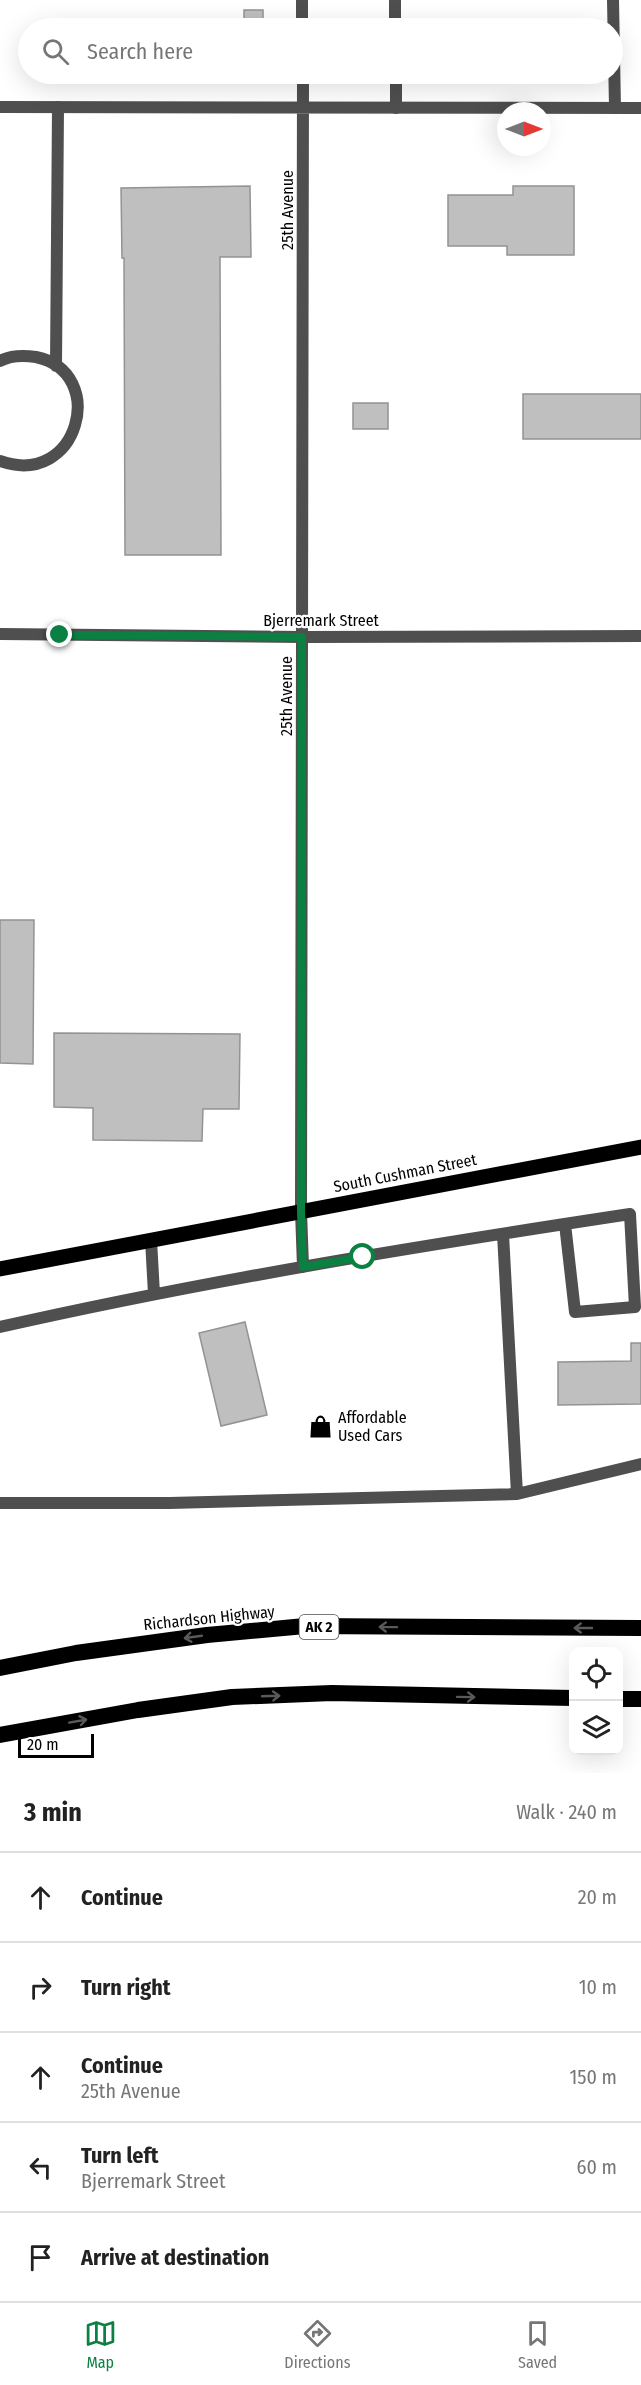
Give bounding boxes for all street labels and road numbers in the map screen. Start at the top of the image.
street label: 25th Avenue [278,170,297,250]
street label: Bjerremark Street [263,611,380,630]
street label: 25th Avenue [277,656,296,736]
street label: South Cushman Street [332,1150,479,1196]
street label: Richardson Highway [143,1602,276,1634]
road number: AK 2 [300,1615,338,1639]

